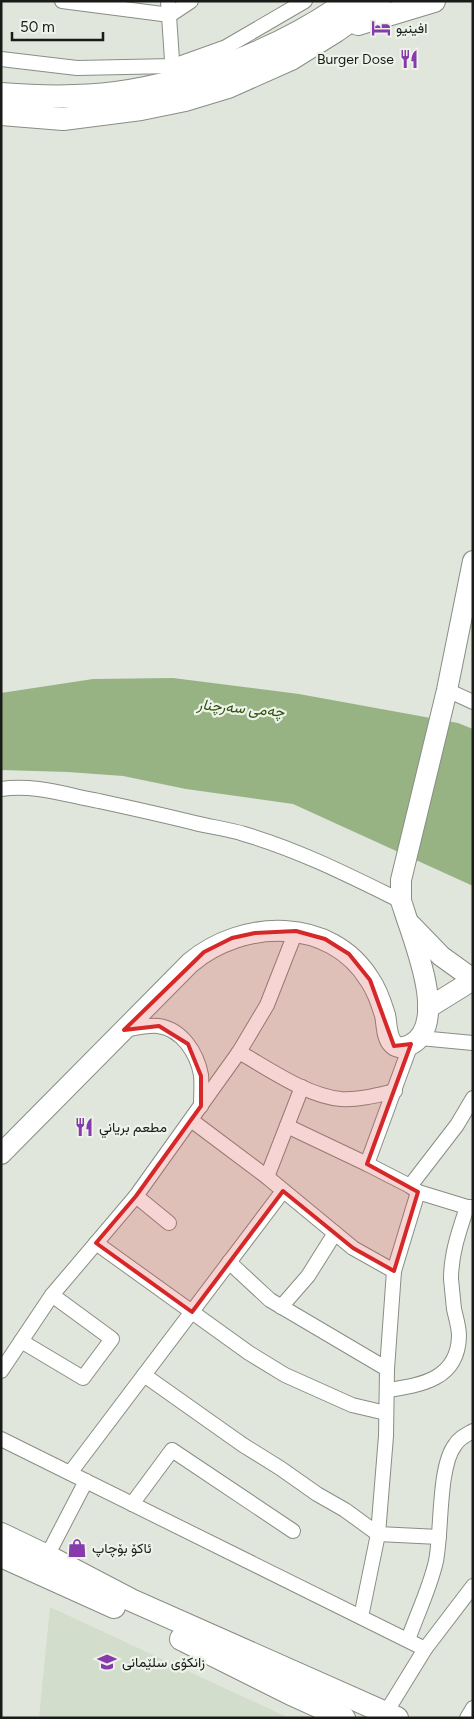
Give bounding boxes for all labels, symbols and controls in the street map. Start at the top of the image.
scale bar [12,10,104,42]
hotel icon: افينيو [370,17,392,39]
text: 50 m [20,18,55,36]
place label: افينيو [396,20,428,37]
restaurant icon: Burger Dose [398,48,420,70]
place label: Burger Dose [317,51,394,68]
water label: چەمی سەرچنار [196,695,286,722]
restaurant icon: مطعم برياني [73,1116,95,1138]
place label: مطعم برياني [99,1119,167,1139]
shop icon: ئاکۆ بۆچاپ [66,1537,88,1559]
place label: ئاکۆ بۆچاپ [92,1540,152,1558]
school or university icon: زانکۆی سلێمانی [96,1651,118,1673]
place label: زانکۆی سلێمانی [122,1654,205,1671]

